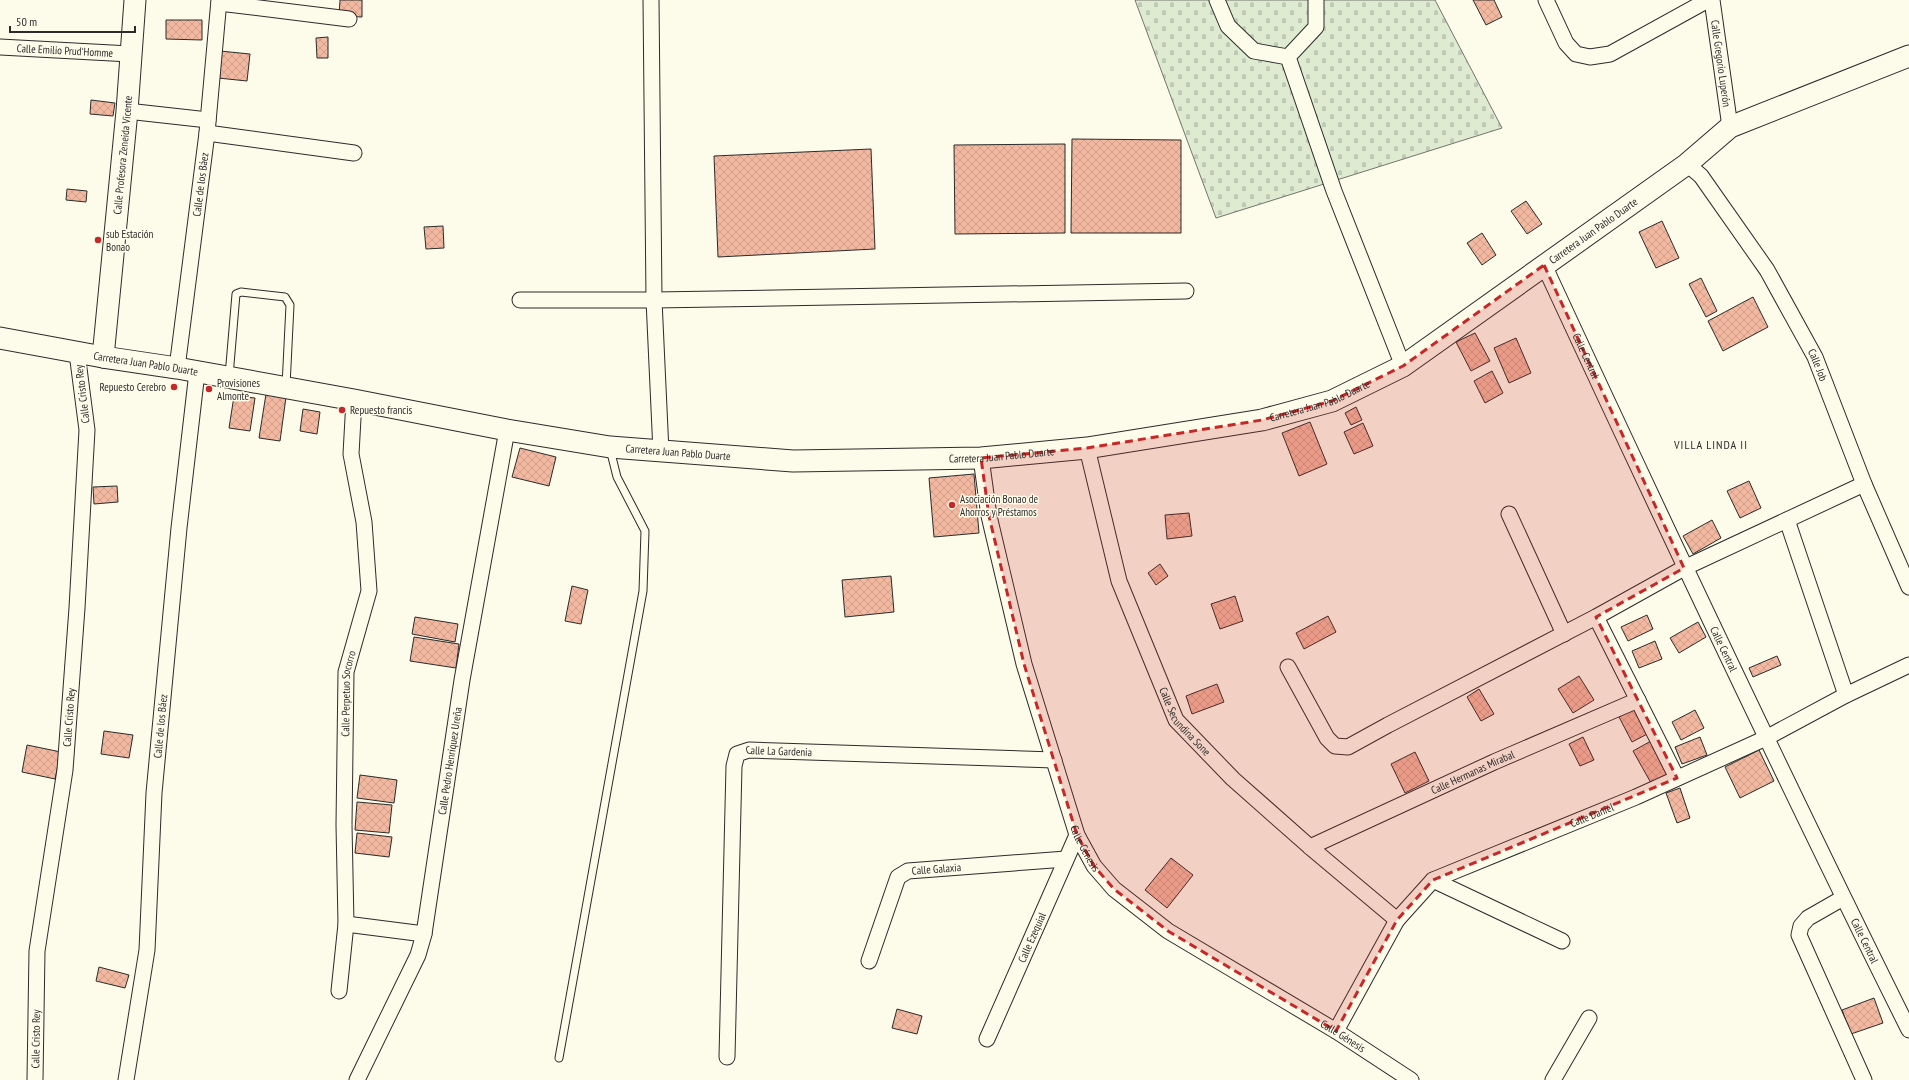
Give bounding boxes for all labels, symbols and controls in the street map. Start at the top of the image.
scale bar [10,8,135,34]
text: 50 m [16,14,37,29]
street label: Calle Gregorio Luperón [1708,19,1734,108]
street label: Calle Emilio Prud'Homme [16,41,114,60]
street label: Calle Profesora Zeneida Vicente [110,95,135,215]
street label: Calle de los Báez [189,152,211,217]
street label: Carretera Juan Pablo Duarte [1546,194,1641,267]
place label: sub Estación Bonao [106,227,154,254]
marker: sub Estación Bonao [93,235,103,245]
street label: Calle Central [1570,331,1603,381]
street label: Calle Job [1805,346,1831,383]
street label: Carretera Juan Pablo Duarte [92,348,200,379]
street label: Calle Cristo Rey [71,363,93,424]
place label: Provisiones Almonte [217,376,260,403]
street label: Carretera Juan Pablo Duarte [1268,376,1372,425]
place label: Repuesto Cerebro [99,380,166,394]
marker: Repuesto Cerebro [169,382,179,392]
marker: Provisiones Almonte [204,384,214,394]
place label: Repuesto francis [350,403,413,417]
marker: Repuesto francis [337,405,347,415]
district label: VILLA LINDA II [1673,437,1748,452]
street label: Carretera Juan Pablo Duarte [625,441,732,463]
street label: Carretera Juan Pablo Duarte [949,444,1055,466]
place label: Asociación Bonao de Ahorros y Préstamos [960,492,1039,519]
marker: Asociación Bonao de Ahorros y Préstamos [947,500,957,510]
street label: Calle Central [1707,624,1741,674]
street label: Calle Perpetuo Socorro [338,649,359,737]
street label: Calle Secundina Sone [1156,685,1214,759]
street label: Calle Cristo Rey [60,687,78,747]
street label: Calle de los Báez [150,693,170,759]
street label: Calle Pedro Henríquez Ureña [435,706,465,816]
street label: Calle La Gardenia [744,743,812,759]
street label: Calle Hermanas Mirabal [1429,747,1517,797]
street label: Calle Daniel [1568,800,1616,830]
street label: Calle Génesis [1067,823,1103,875]
street label: Calle Galaxia [911,860,962,878]
street label: Calle Ezequial [1015,910,1049,965]
street label: Calle Central [1848,916,1882,966]
street label: Calle Cristo Rey [28,1009,43,1069]
street label: Calle Génesis [1318,1016,1368,1056]

